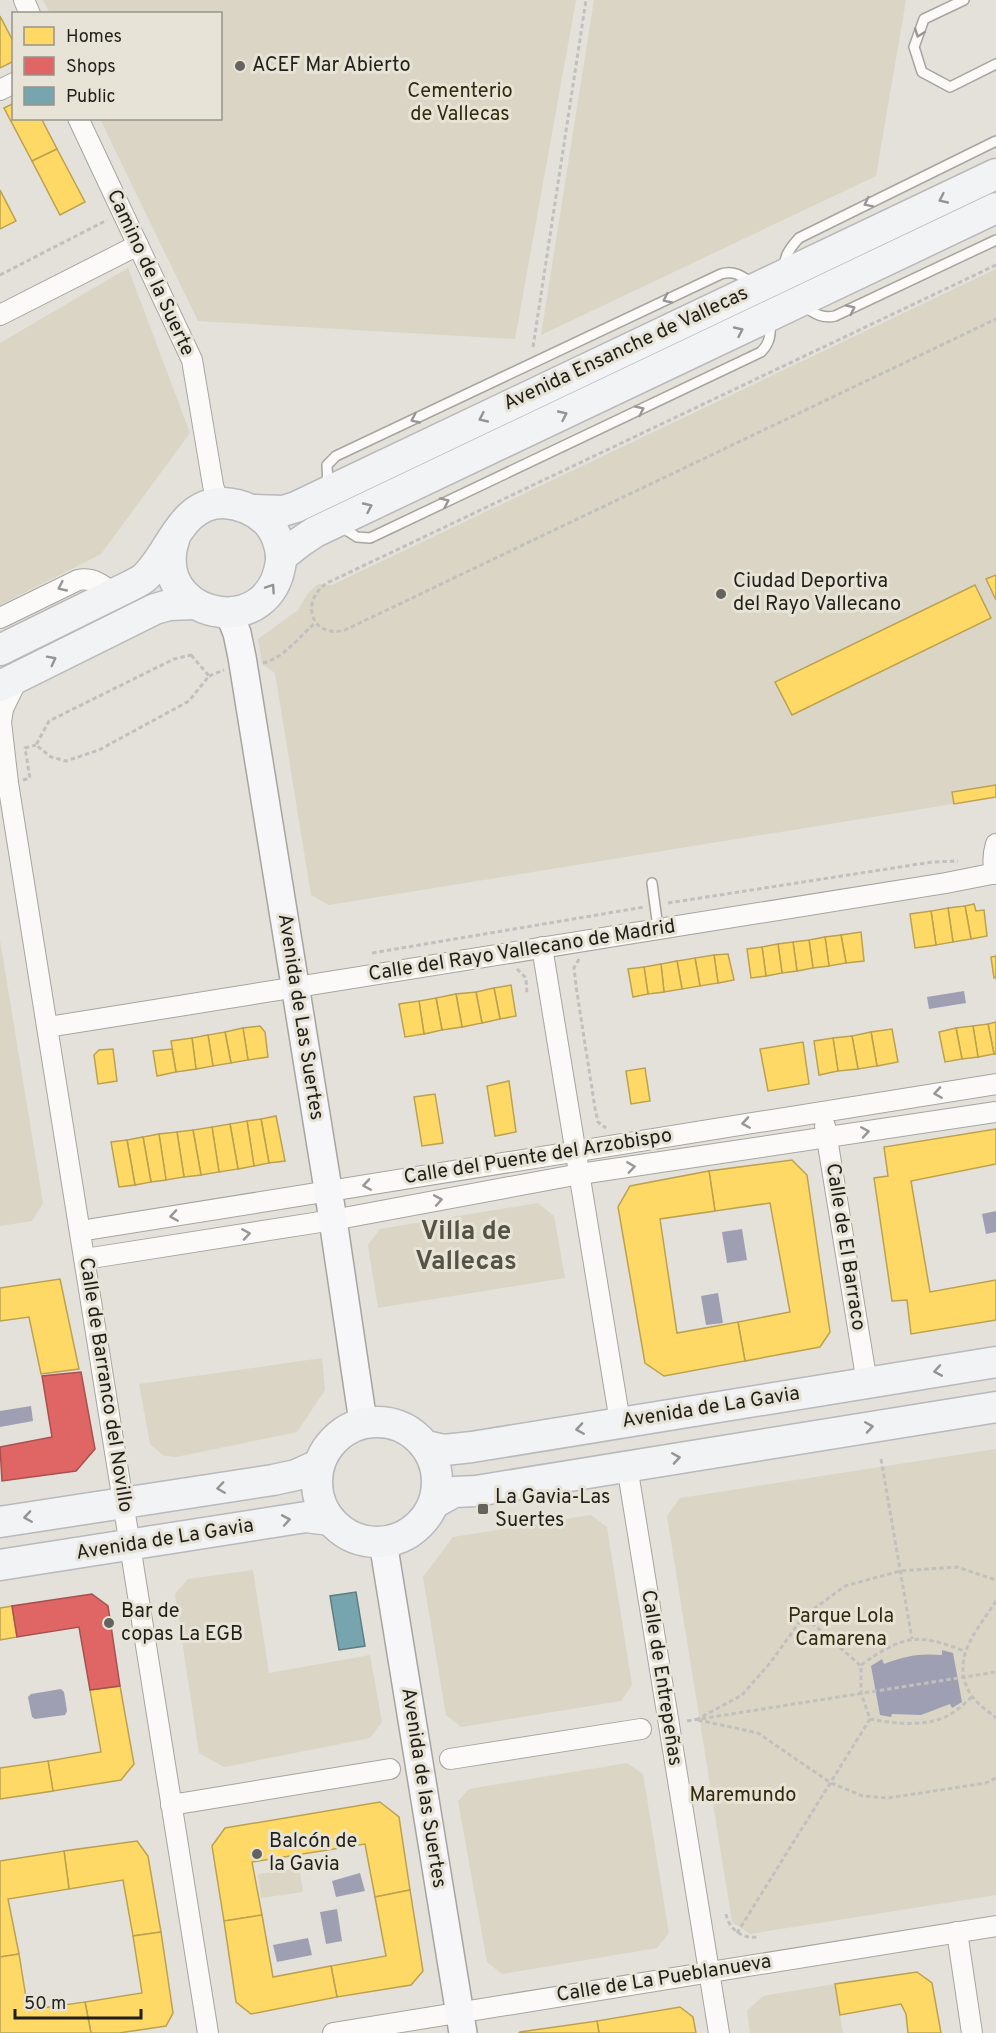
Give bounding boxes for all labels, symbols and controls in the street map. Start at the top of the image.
legend [12,12,222,120]
text: Homes [66,26,122,49]
one-way arrow [914,27,927,38]
place label: ACEF Mar Abierto [252,53,411,79]
text: Shops [66,56,116,79]
marker: ACEF Mar Abierto [233,59,247,73]
park label: Cementerio de Vallecas [407,79,513,128]
text: Public [66,86,116,109]
street label: Camino de la Suerte [100,186,200,360]
one-way arrow [939,191,950,203]
one-way arrow [863,196,874,208]
street label: Avenida Ensanche de Vallecas [499,281,753,417]
one-way arrow [663,292,674,304]
one-way arrow [845,304,856,316]
one-way arrow [733,326,744,338]
one-way arrow [633,405,644,417]
one-way arrow [478,410,489,422]
one-way arrow [557,410,568,422]
one-way arrow [411,411,422,423]
one-way arrow [438,498,449,510]
one-way arrow [362,503,373,515]
place label: Ciudad Deportiva del Rayo Vallecano [733,569,901,618]
one-way arrow [57,580,68,592]
one-way arrow [263,583,274,594]
marker: Ciudad Deportiva del Rayo Vallecano [714,587,728,601]
one-way arrow [46,656,56,667]
street label: Avenida de Las Suertes [271,912,329,1122]
street label: Calle del Rayo Vallecano de Madrid [367,914,677,988]
one-way arrow [934,1086,943,1098]
one-way arrow [741,1117,750,1129]
street label: Calle del Puente del Arzobispo [402,1123,674,1191]
one-way arrow [860,1126,870,1138]
one-way arrow [626,1161,635,1173]
street label: Calle de El Barraco [819,1161,871,1333]
one-way arrow [362,1178,371,1190]
one-way arrow [433,1194,443,1207]
one-way arrow [169,1209,179,1222]
district label: Villa de Vallecas [415,1216,517,1279]
one-way arrow [241,1228,251,1241]
street label: Calle de Barranco del Novillo [72,1256,138,1514]
one-way arrow [934,1365,943,1377]
street label: Avenida de La Gavia [620,1381,802,1435]
one-way arrow [864,1421,874,1433]
one-way arrow [575,1422,585,1435]
one-way arrow [672,1452,681,1464]
one-way arrow [216,1481,225,1493]
place label: La Gavia-Las Suertes [495,1485,610,1534]
marker: La Gavia-Las Suertes [476,1502,490,1516]
one-way arrow [24,1511,33,1523]
street label: Avenida de La Gavia [74,1513,256,1567]
one-way arrow [281,1515,291,1527]
street label: Calle de Entrepeñas [634,1588,688,1768]
place label: Bar de copas La EGB [121,1599,243,1648]
park label: Parque Lola Camarena [788,1604,894,1653]
marker: Bar de copas La EGB [102,1616,116,1630]
street label: Avenida de las Suertes [394,1686,452,1890]
park label: Maremundo [690,1783,796,1809]
place label: Balcón de la Gavia [269,1829,357,1878]
marker: Balcón de la Gavia [250,1847,264,1861]
street label: Calle de La Pueblanueva [555,1949,773,2009]
scale bar [15,1982,141,2020]
text: 50 m [24,1993,66,2016]

